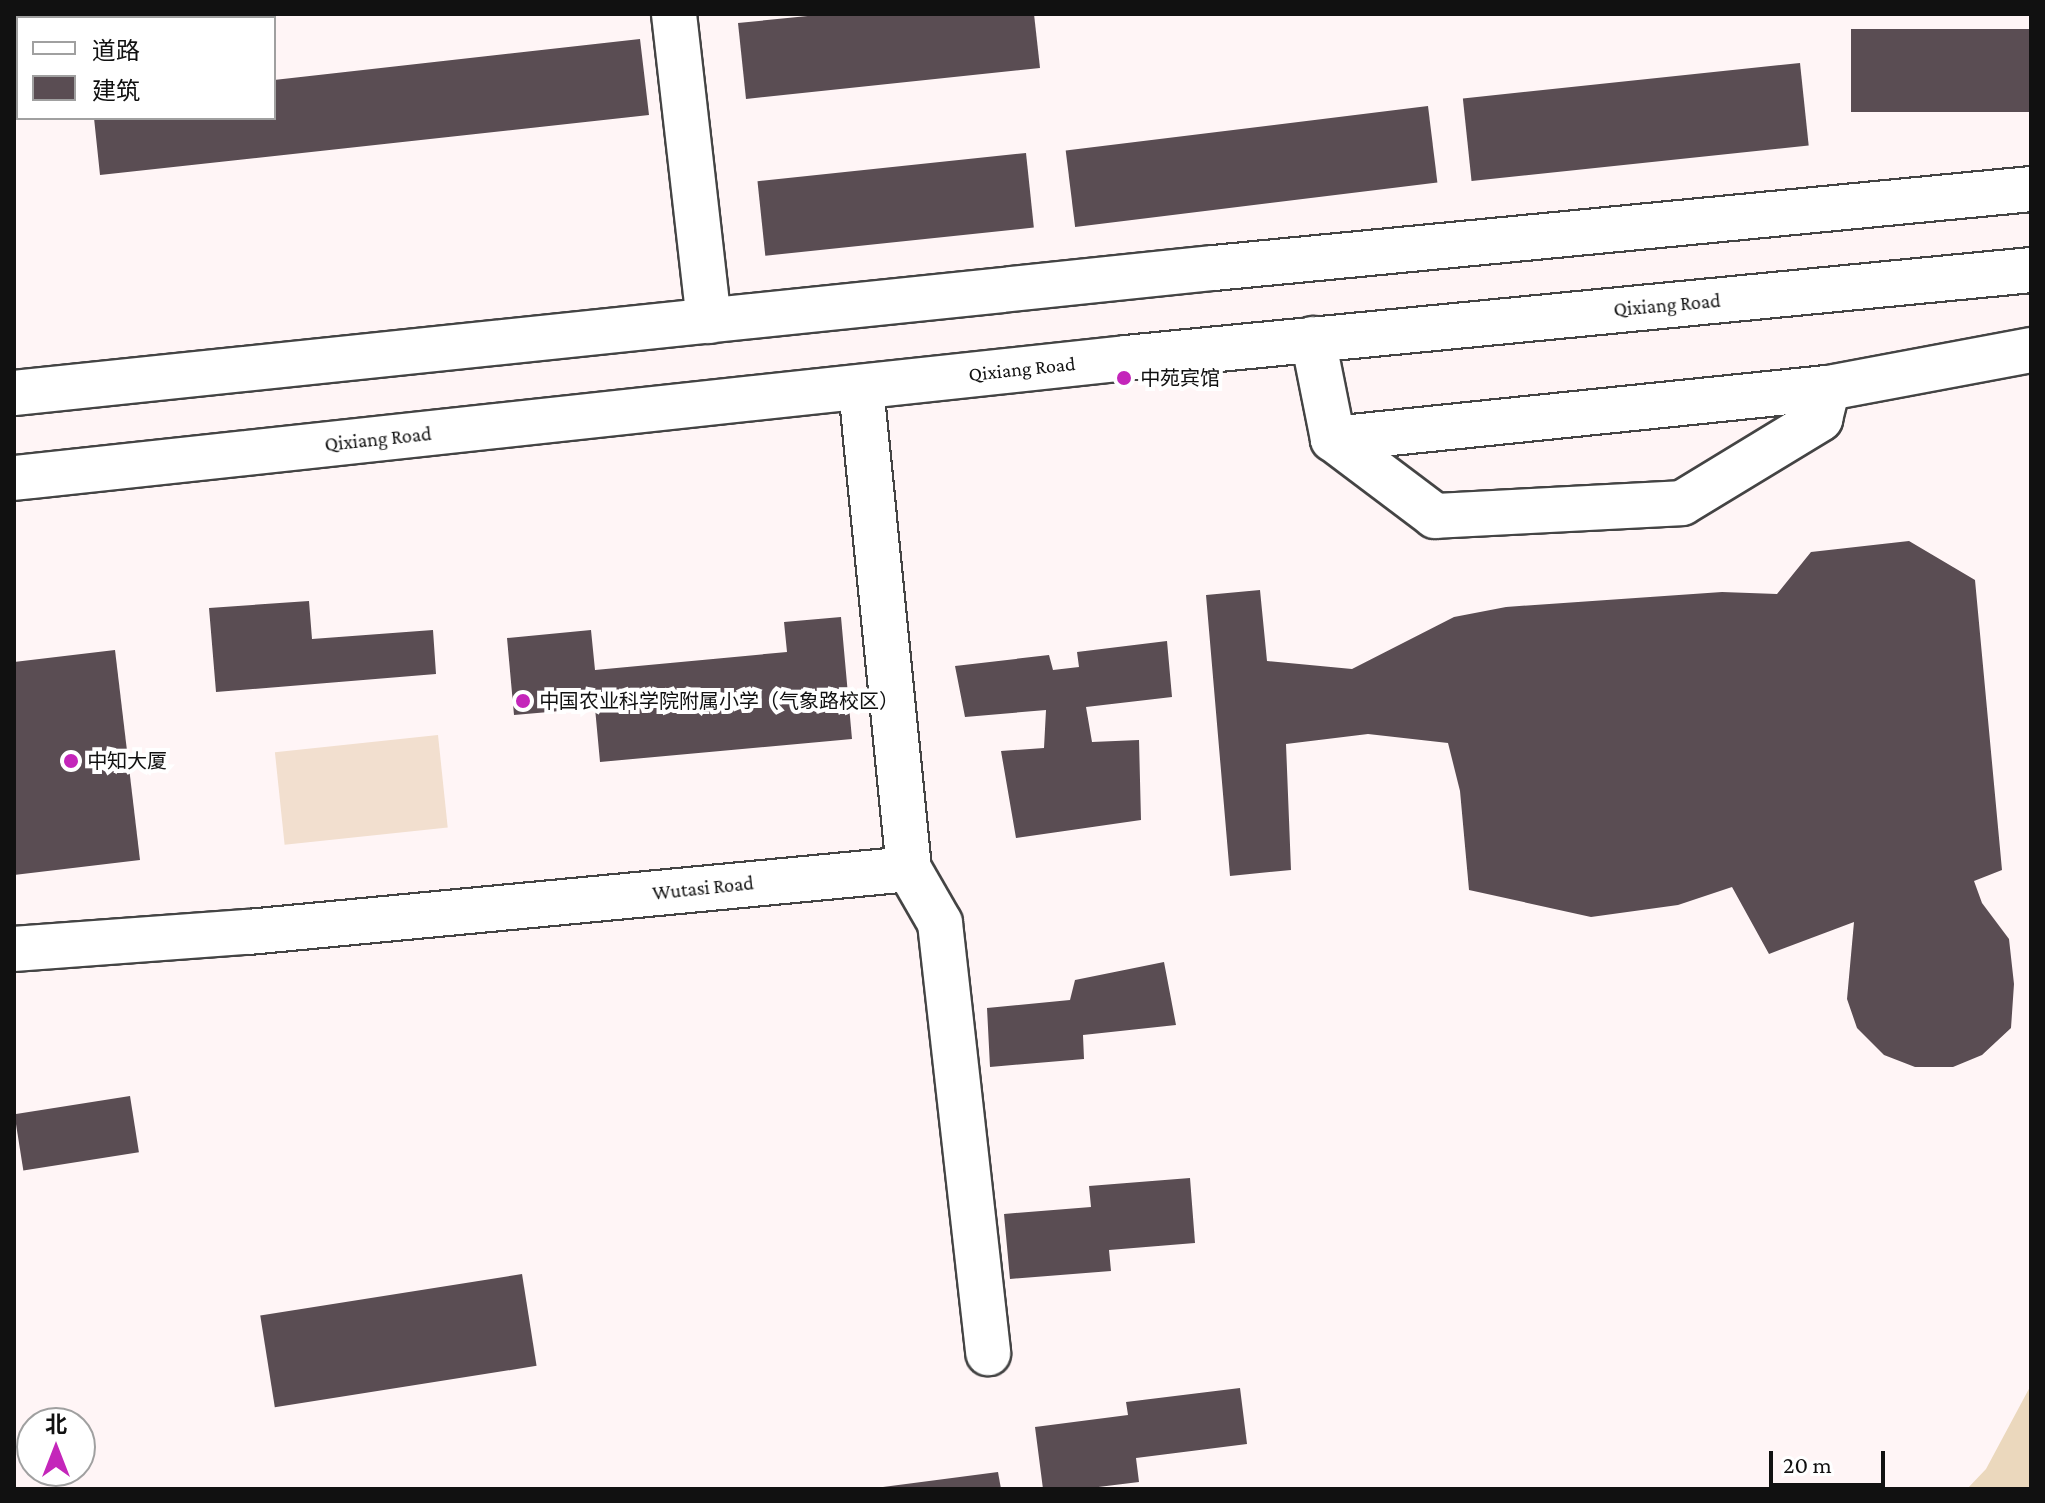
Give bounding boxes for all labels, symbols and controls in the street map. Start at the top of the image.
legend [16,16,276,120]
text: 道路 [92,37,140,64]
text: 建筑 [92,77,140,104]
street label: Qixiang Road [1613,288,1721,322]
street label: Qixiang Road [967,351,1077,387]
place label: 中苑宾馆 [1140,366,1220,390]
marker: 中苑宾馆 [1115,369,1133,387]
street label: Qixiang Road [323,421,433,457]
place label: 中国农业科学院附属小学（气象路校区） [539,689,899,713]
marker: 中国农业科学院附属小学（气象路校区） [514,692,532,710]
place label: 中知大厦 [87,749,167,773]
marker: 中知大厦 [62,752,80,770]
street label: Wutasi Road [651,871,755,905]
north arrow [16,1407,96,1487]
text: 北 [45,1412,67,1437]
scale bar [1773,1435,1889,1485]
text: 20 m [1783,1451,1832,1478]

